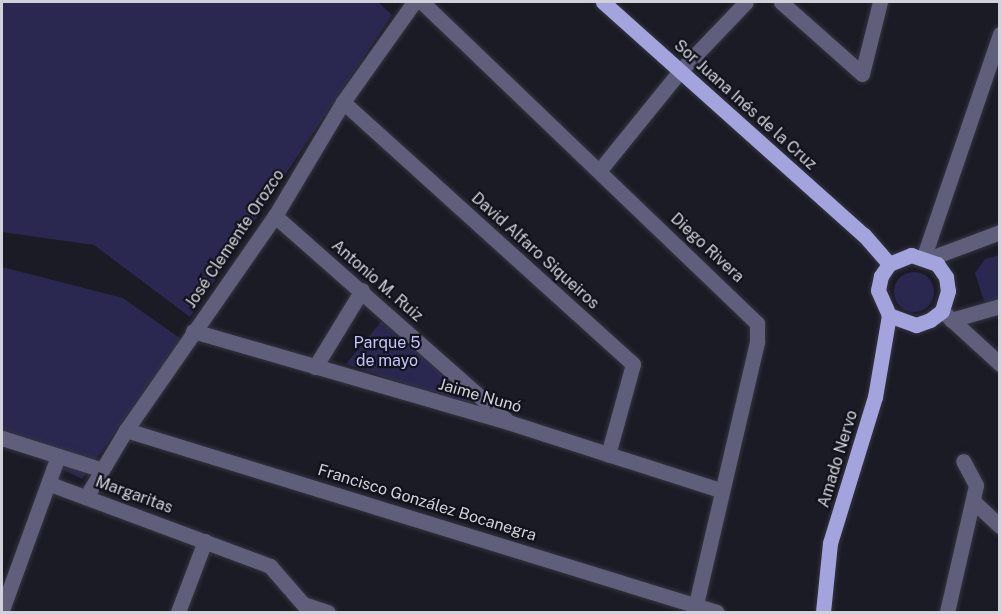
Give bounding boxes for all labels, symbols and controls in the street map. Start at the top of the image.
street label: Sor Juana Inés de la Cruz [670,36,820,174]
street label: José Clemente Orozco [181,166,289,312]
street label: David Alfaro Siqueiros [467,189,603,313]
street label: Diego Rivera [666,209,748,287]
street label: Antonio M. Ruiz [327,236,427,326]
park label: Parque 5 de mayo [353,333,421,371]
street label: Jaime Nunó [436,375,524,417]
street label: Amado Nervo [814,408,862,510]
street label: Francisco González Bocanegra [315,461,539,545]
street label: Margaritas [93,472,175,518]

